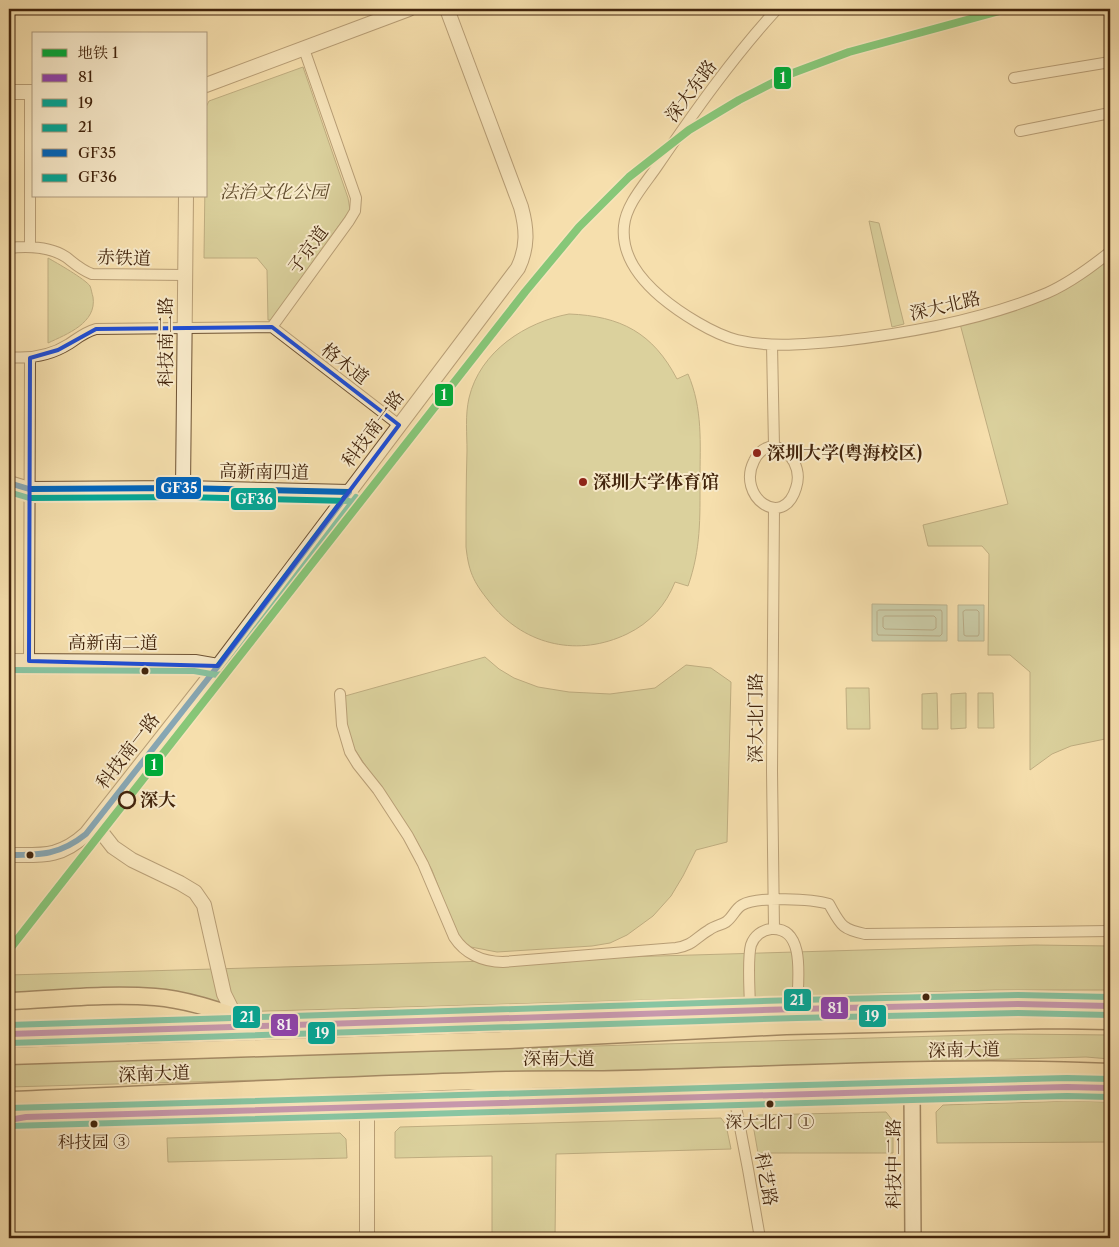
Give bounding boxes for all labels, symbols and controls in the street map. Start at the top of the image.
legend [32,32,208,198]
text: 地铁 1 [78,43,119,62]
street label: 深大东路 [661,56,721,126]
line badge: 1 [773,66,792,90]
text: 81 [78,67,94,86]
text: 1 [780,69,787,87]
text: 19 [78,93,93,112]
text: 21 [78,117,94,136]
text: GF35 [78,143,116,162]
text: GF36 [78,167,117,186]
park label: 法治文化公园 [220,181,331,203]
street label: 子京道 [283,222,333,278]
street label: 赤铁道 [97,246,151,270]
street label: 深大北路 [907,287,983,325]
street label: 科技南二路 [155,297,177,387]
street label: 格木道 [317,339,373,389]
line badge: 1 [434,383,454,407]
street label: 科技南一路 [337,386,409,472]
text: 1 [441,386,448,404]
place label: 深圳大学(粤海校区) [767,442,922,464]
marker: 深圳大学(粤海校区) [751,447,763,459]
street label: 高新南四道 [219,460,309,484]
place label: 深圳大学体育馆 [593,471,719,493]
line badge: GF35 [155,476,202,500]
marker: 深圳大学体育馆 [577,476,589,488]
text: GF35 [161,479,198,497]
line badge: GF36 [230,487,277,511]
text: GF36 [235,490,273,508]
street label: 高新南二道 [68,632,158,654]
unlabelled marker [140,666,150,676]
street label: 深大北门路 [745,673,767,763]
street label: 科技南一路 [92,709,164,793]
line badge: 1 [144,753,164,777]
text: 1 [151,756,158,774]
place label: 深大 [140,789,176,811]
marker: 深大 [118,791,136,809]
unlabelled marker [25,850,35,860]
line badge: 21 [783,988,812,1012]
text: 21 [790,991,805,1009]
unlabelled marker [921,992,931,1002]
line badge: 81 [820,996,849,1020]
text: 81 [828,999,843,1017]
line badge: 19 [858,1004,887,1028]
line badge: 21 [232,1005,261,1029]
text: 19 [865,1007,879,1025]
text: 21 [240,1008,255,1026]
line badge: 81 [270,1013,299,1037]
text: 81 [277,1016,292,1034]
line badge: 19 [307,1021,336,1045]
text: 19 [315,1024,329,1042]
street label: 深南大道 [928,1038,1000,1062]
street label: 深南大道 [523,1048,595,1070]
street label: 深南大道 [118,1062,190,1086]
marker: 深大北门 ① [765,1099,775,1109]
place label: 深大北门 ① [725,1112,815,1132]
marker: 科技园 ③ [89,1119,99,1129]
street label: 科技中二路 [883,1119,905,1209]
place label: 科技园 ③ [58,1132,130,1152]
street label: 科艺路 [750,1151,782,1207]

